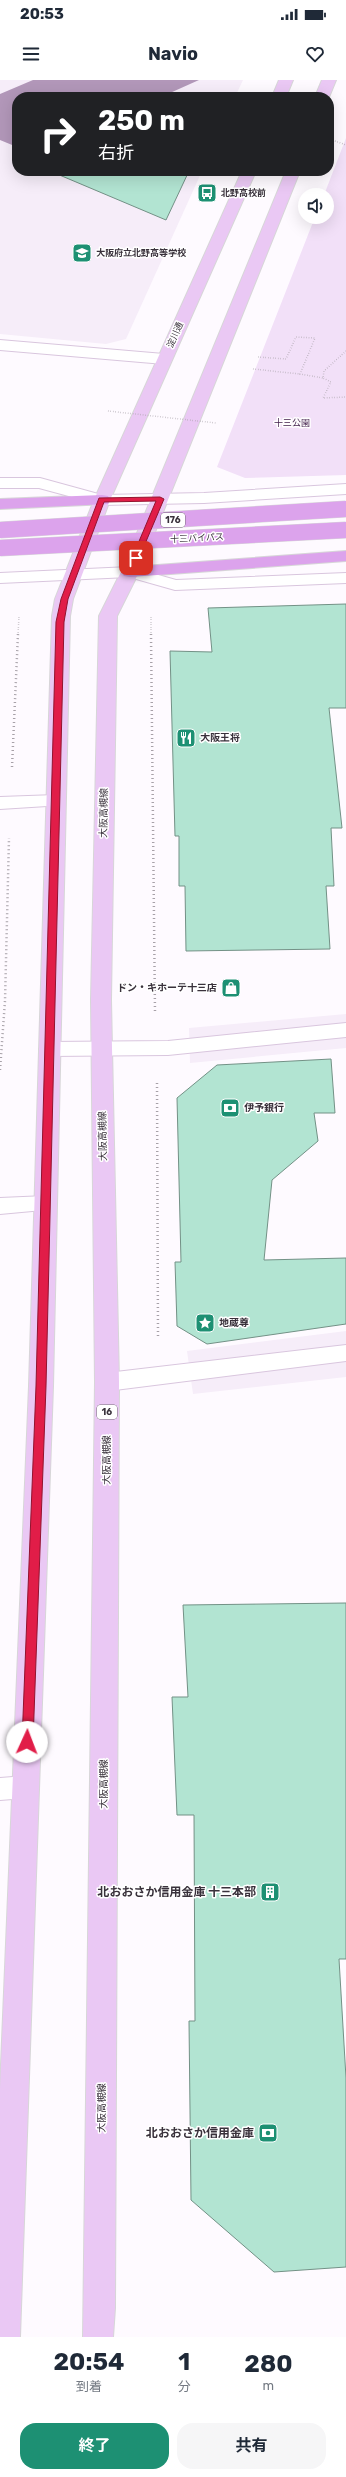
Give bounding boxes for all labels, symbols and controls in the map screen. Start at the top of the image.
text: 20:53 [20,5,64,23]
icon: menu [20,43,42,65]
text: Navio [148,43,198,65]
icon: heart [304,43,326,65]
text: 250 m [98,104,185,137]
icon: right [32,108,84,160]
text: 右折 [98,142,134,164]
bus stop icon: 北野高校前 [196,182,218,204]
place label: 北野高校前 [221,188,266,198]
map controls [298,188,334,224]
button: sound [298,188,334,224]
school or university icon: 大阪府立北野高等学校 [71,242,93,264]
place label: 大阪府立北野高等学校 [96,248,187,258]
street label: 淀川通 [165,321,185,349]
park label: 十三公園 [274,418,310,428]
road number: 176 [161,513,185,527]
street label: 十三バイパス [170,532,224,544]
pin [119,541,153,575]
icon: arrive [125,547,147,569]
restaurant icon: 大阪王将 [175,727,197,749]
place label: 大阪王将 [200,732,240,744]
street label: 大阪高槻線 [98,788,110,838]
shop icon: ドン・キホーテ十三店 [220,977,242,999]
place label: ドン・キホーテ十三店 [117,982,217,994]
bank icon: 伊予銀行 [219,1097,241,1119]
place label: 伊予銀行 [244,1102,284,1114]
street label: 大阪高槻線 [97,1111,109,1161]
place icon: 地蔵尊 [194,1312,216,1334]
place label: 地蔵尊 [219,1317,249,1329]
road number: 16 [97,1405,117,1419]
street label: 大阪高槻線 [101,1435,113,1485]
position arrow [6,1721,48,1763]
street label: 大阪高槻線 [98,1759,110,1809]
building icon: 北おおさか信用金庫 十三本部 [259,1881,281,1903]
place label: 北おおさか信用金庫 十三本部 [97,1885,256,1899]
street label: 大阪高槻線 [96,2083,108,2133]
bank icon: 北おおさか信用金庫 [257,2122,279,2144]
place label: 北おおさか信用金庫 [146,2126,254,2140]
text: 20:54 [53,2348,124,2376]
text: 1 [178,2348,190,2376]
text: 280 [244,2350,292,2378]
text: m [263,2378,274,2393]
text: 到着 [76,2379,102,2394]
text: 分 [178,2379,191,2394]
button: 終了 [20,2423,169,2469]
button: 共有 [177,2423,326,2469]

